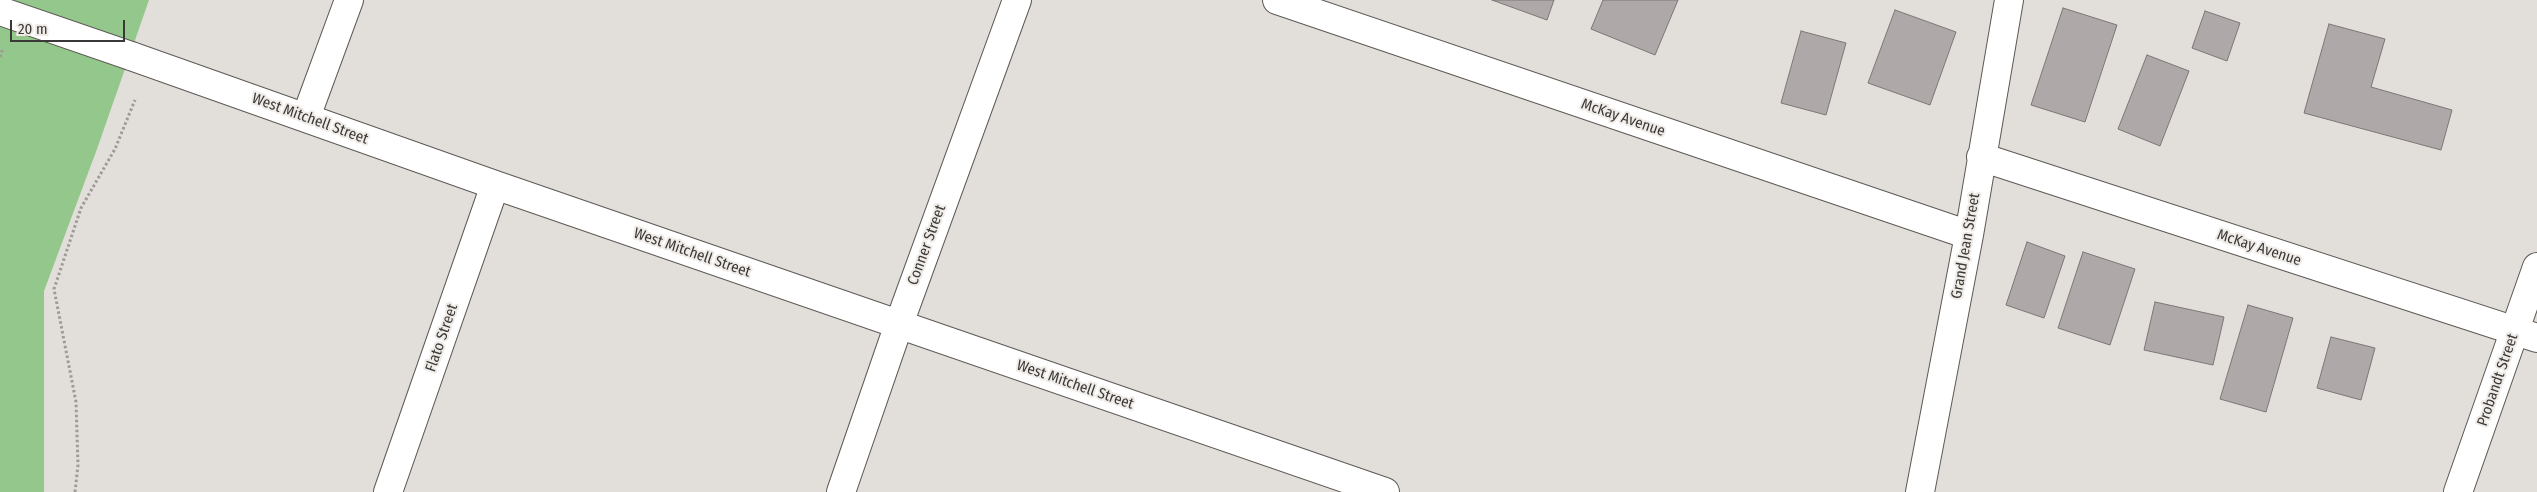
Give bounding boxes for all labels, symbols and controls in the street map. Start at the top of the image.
scale bar [12,10,128,42]
text: 20 m [18,20,48,38]
street label: West Mitchell Street [249,90,371,148]
street label: McKay Avenue [1579,95,1667,141]
street label: Grand Jean Street [1948,192,1984,300]
street label: Conner Street [904,202,950,288]
street label: West Mitchell Street [631,225,753,281]
street label: McKay Avenue [2215,226,2303,270]
street label: Flato Street [422,302,462,374]
street label: Probandt Street [2474,331,2522,429]
street label: West Mitchell Street [1014,357,1136,413]

